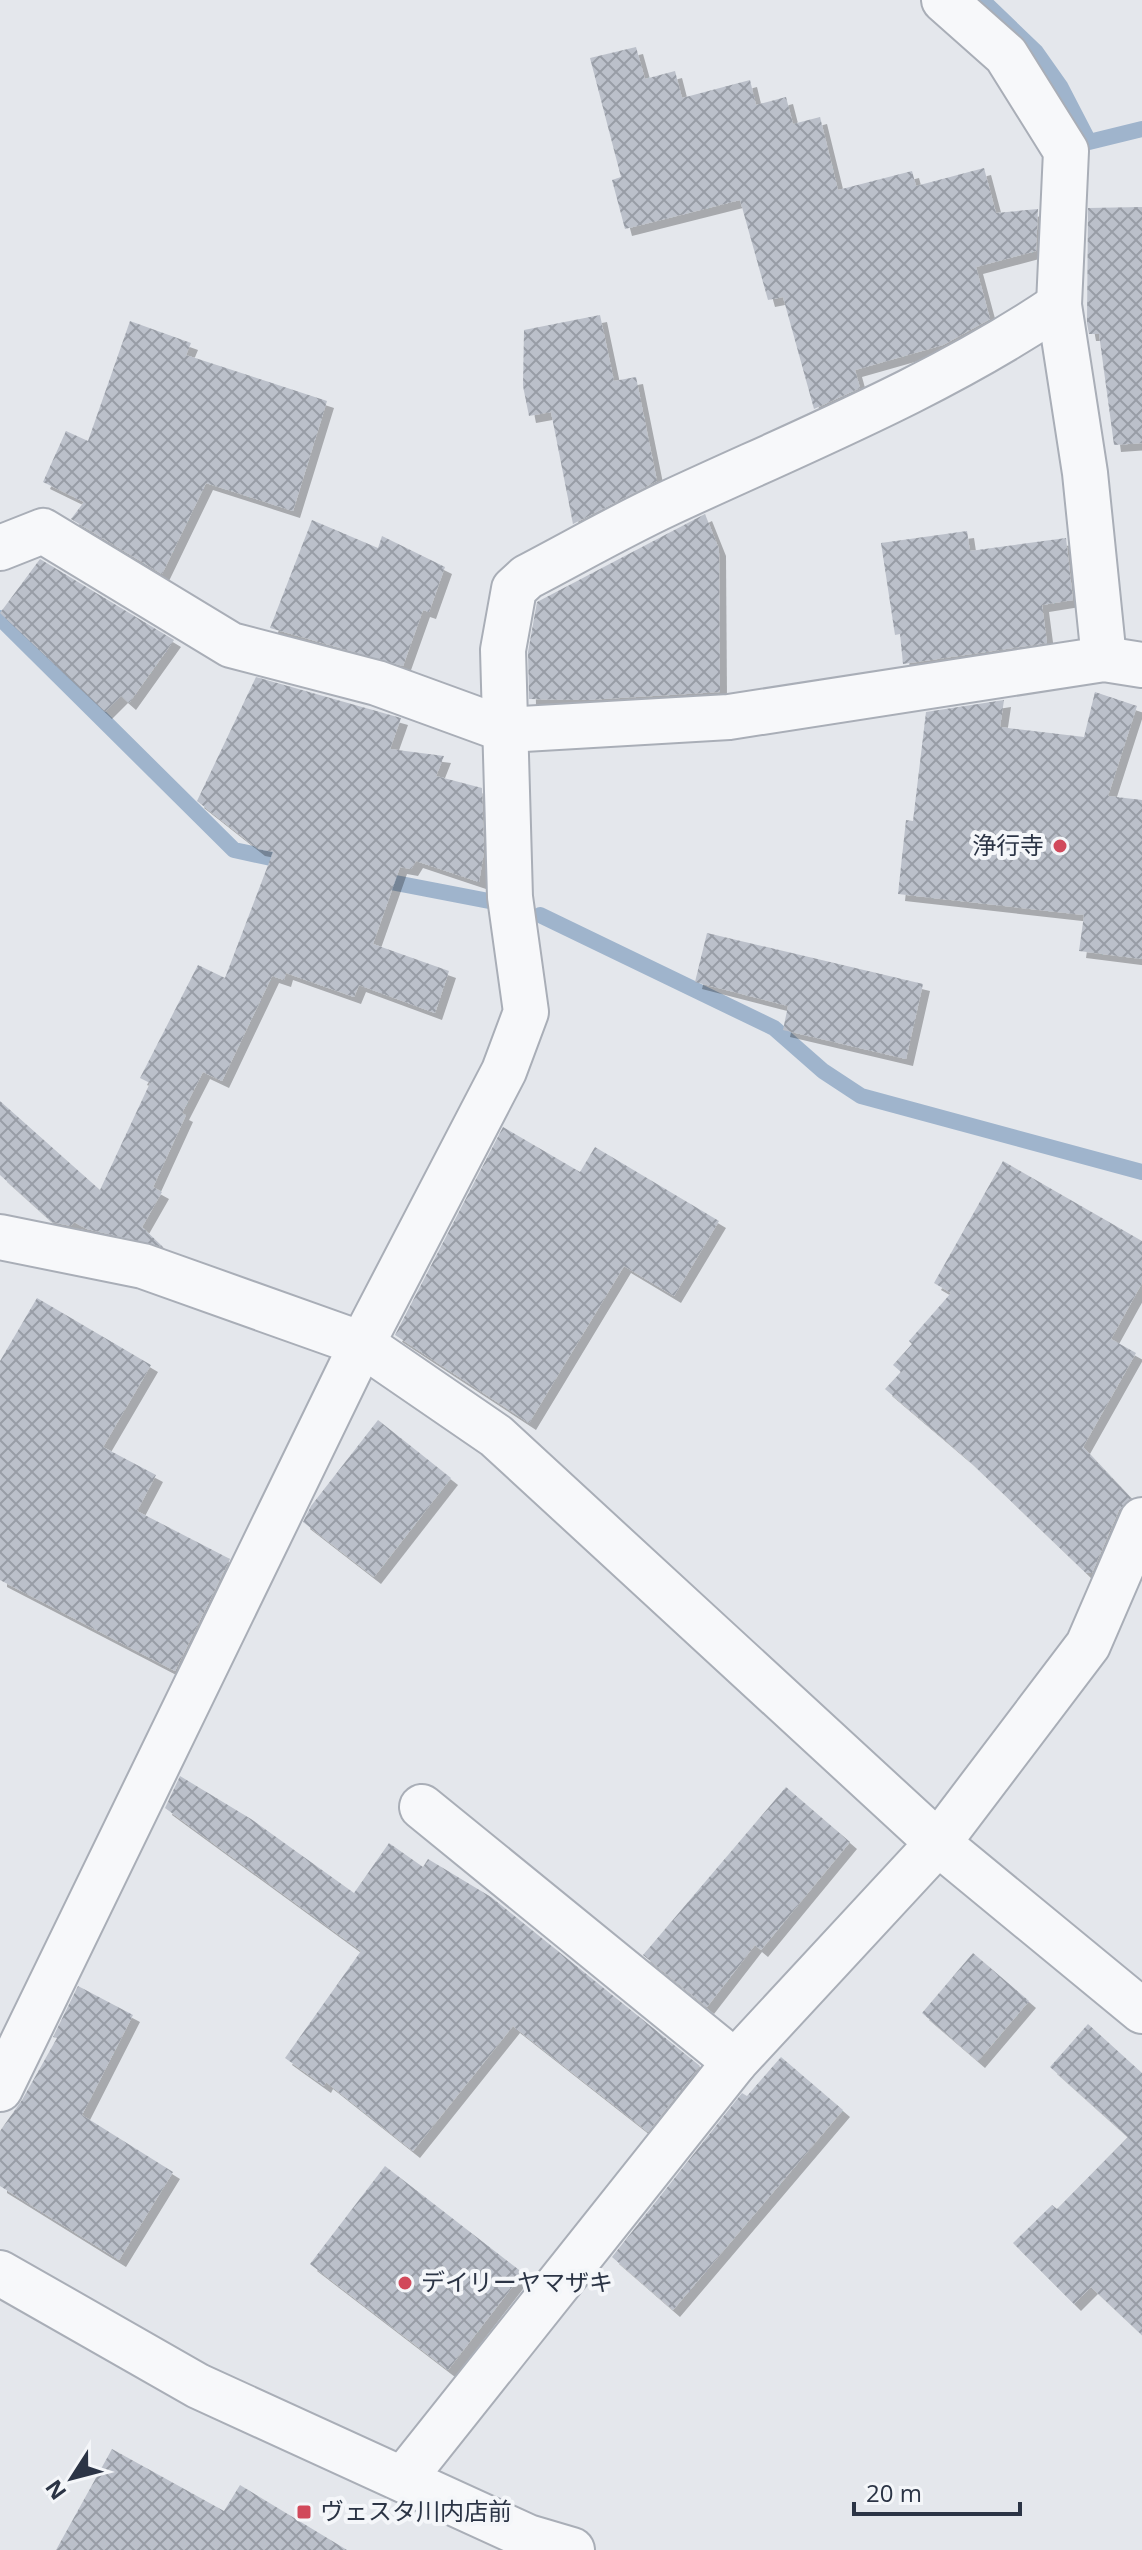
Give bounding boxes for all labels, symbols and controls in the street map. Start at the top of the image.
place label: 浄行寺 [972,828,1044,861]
marker: 浄行寺 [1051,837,1069,855]
place label: デイリーヤマザキ [421,2265,613,2298]
marker: デイリーヤマザキ [396,2274,414,2292]
north arrow [32,2438,112,2518]
scale bar [854,2466,1020,2516]
text: N [38,2474,72,2506]
text: 20 m [866,2476,922,2509]
place label: ヴェスタ川内店前 [320,2494,512,2527]
marker: ヴェスタ川内店前 [295,2503,313,2521]

